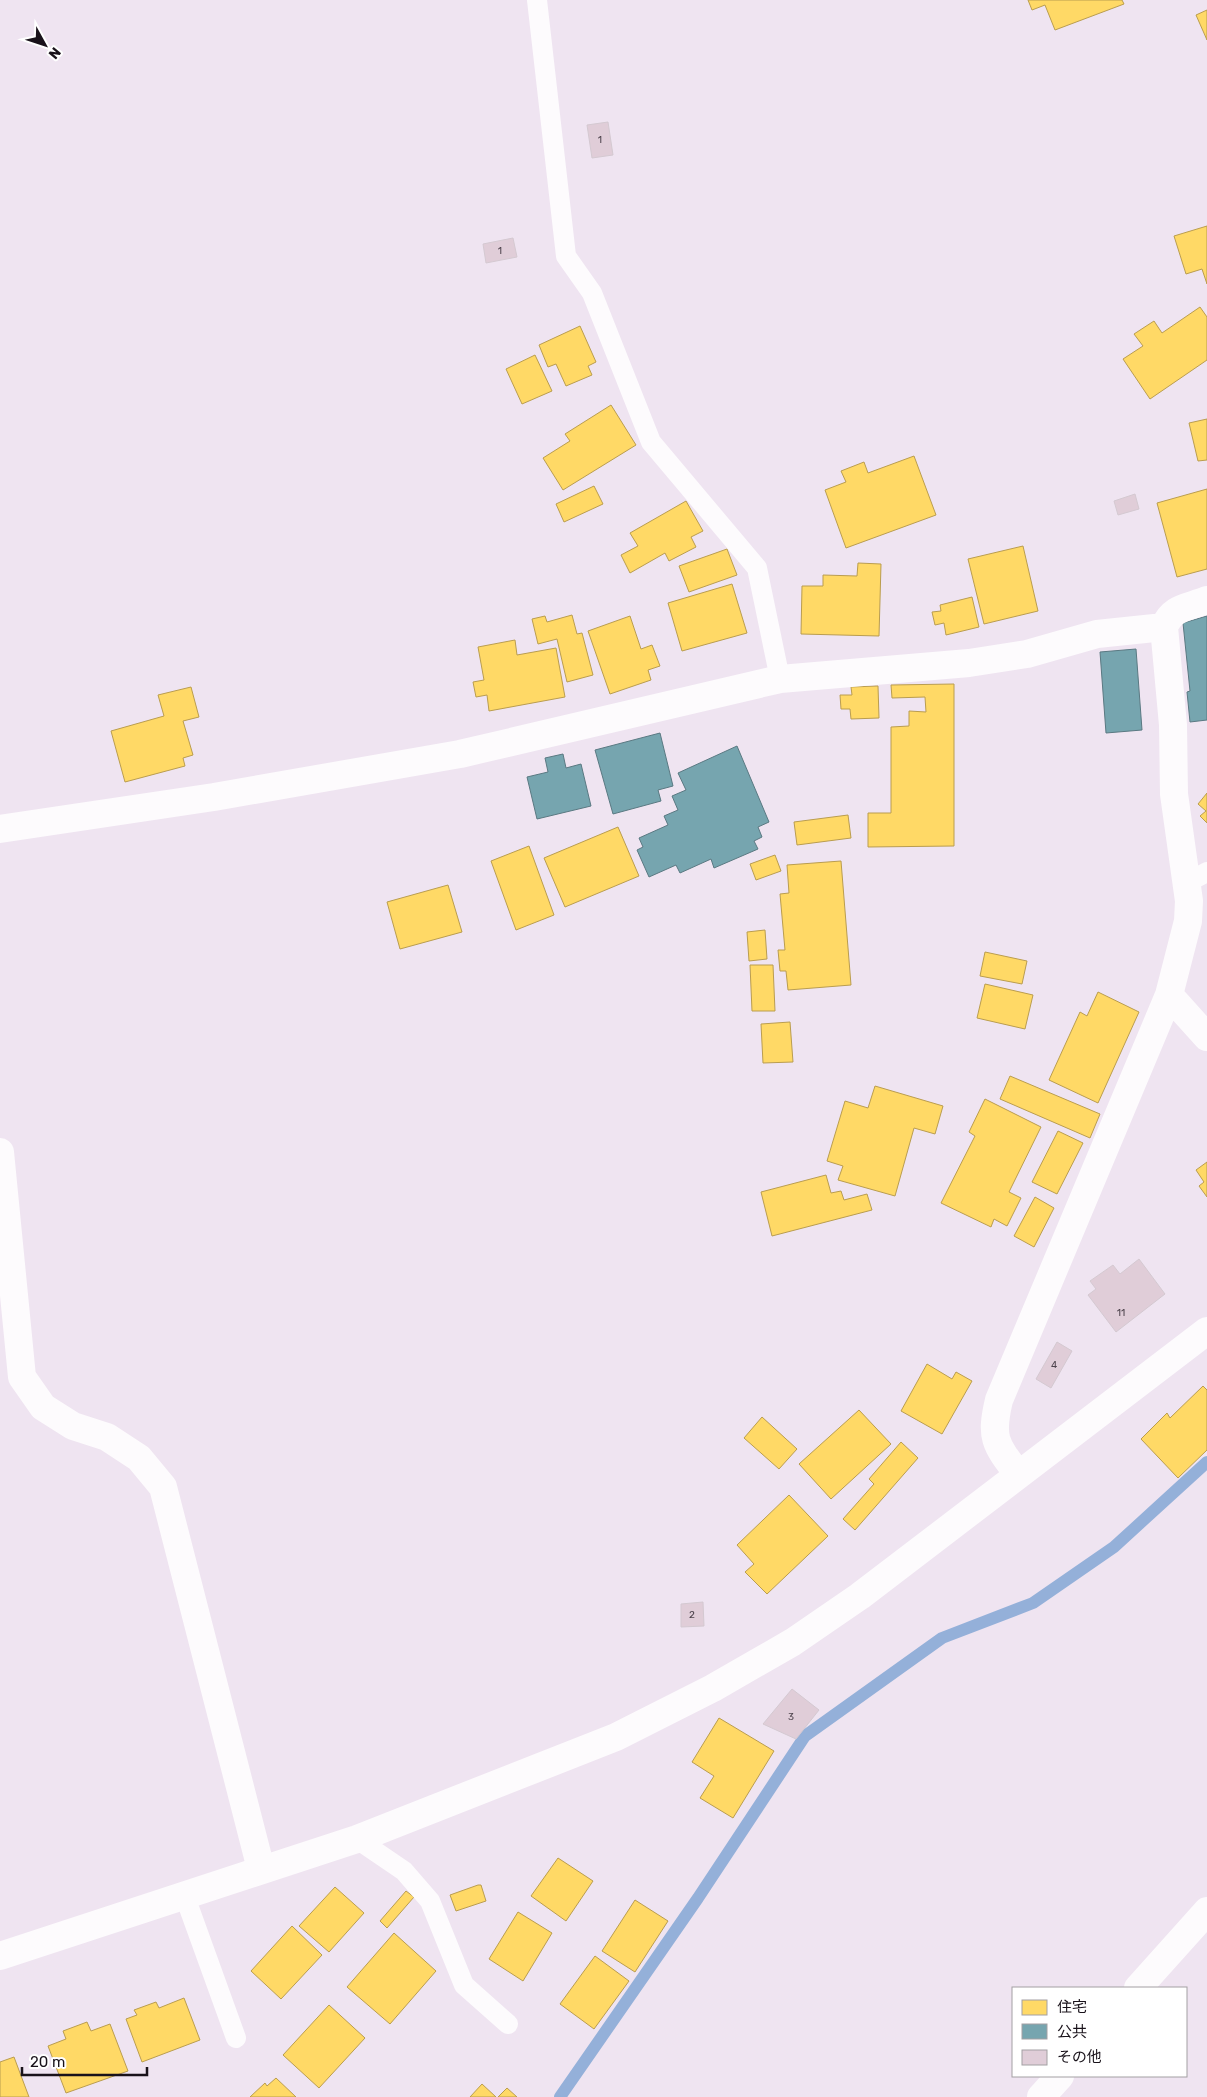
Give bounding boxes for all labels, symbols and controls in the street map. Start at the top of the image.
north arrow [20,20,70,70]
text: N [45,44,64,62]
house number: 1 [598,134,602,146]
house number: 1 [498,245,502,257]
house number: 11 [1117,1307,1125,1319]
house number: 4 [1051,1359,1057,1371]
house number: 2 [689,1609,695,1621]
house number: 3 [788,1711,794,1723]
legend [1012,1987,1187,2077]
text: 住宅 [1057,1998,1087,2016]
text: 公共 [1057,2023,1087,2041]
scale bar [22,2044,148,2076]
text: その他 [1057,2048,1102,2066]
text: 20 m [30,2053,65,2071]

